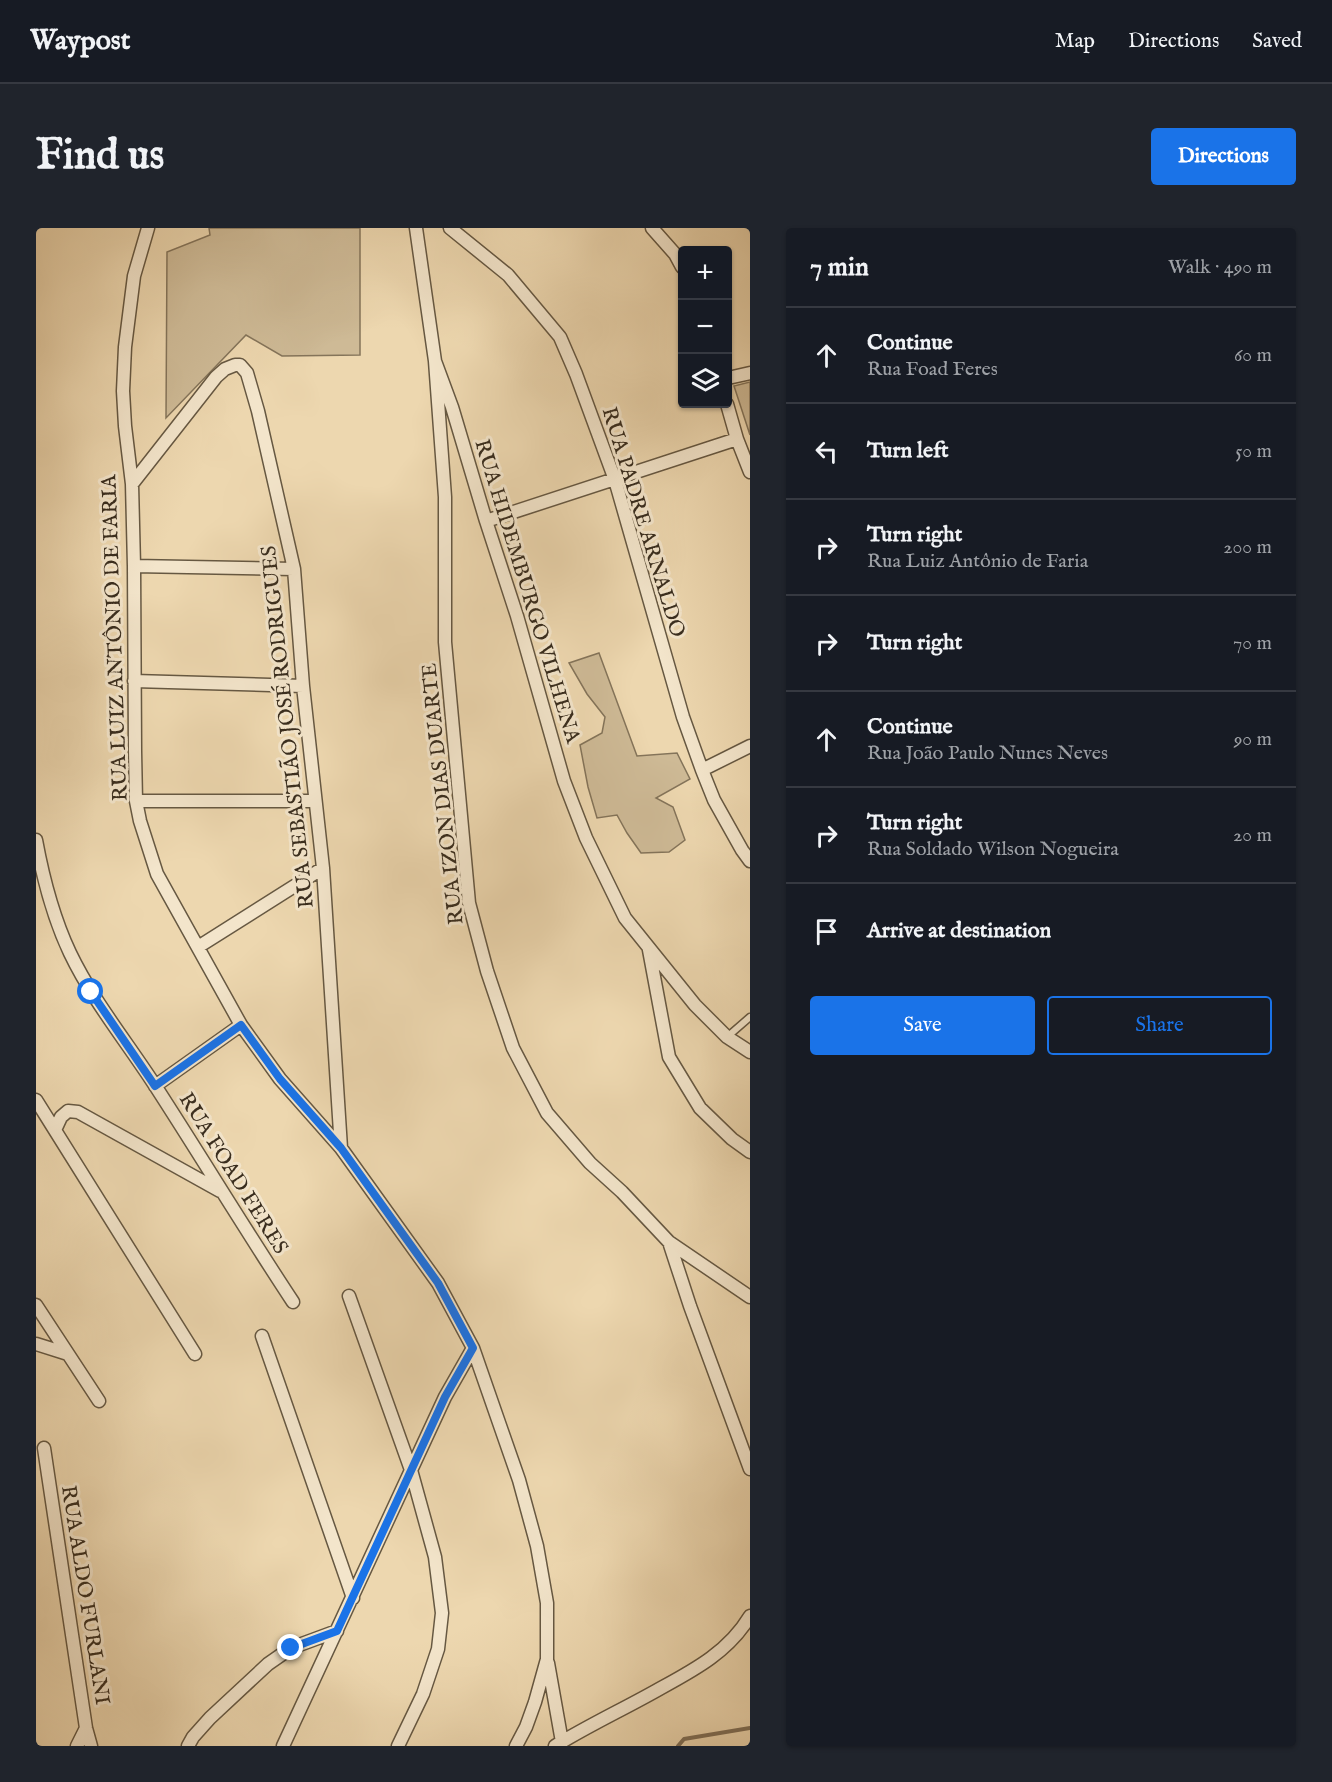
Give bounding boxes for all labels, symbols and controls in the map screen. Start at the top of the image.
text: Waypost [30,24,130,59]
text: Map [1055,28,1095,55]
text: Directions [1128,28,1219,55]
text: Saved [1252,28,1302,55]
button: Directions [1151,128,1296,185]
text: Find us [36,130,164,183]
map controls [678,246,732,408]
button: + [678,246,732,300]
text: 7 min [810,251,869,284]
text: Walk · 490 m [1168,255,1272,280]
button: − [678,300,732,354]
text: Continue [867,329,953,357]
icon: ahead [810,339,843,372]
text: 60 m [1234,343,1272,368]
button: layers [678,354,732,408]
text: Rua Foad Feres [867,357,998,382]
street label: RUA PADRE ARNALDO [595,404,690,641]
icon: left [810,435,843,468]
street label: RUA HIDEMBURGO VILHENA [467,436,586,747]
text: Turn left [867,437,949,465]
text: 50 m [1235,439,1272,464]
street label: RUA LUIZ ANTÔNIO DE FARIA [95,473,135,802]
text: Turn right [867,521,962,549]
icon: right [810,531,843,564]
text: 200 m [1223,535,1272,560]
street label: RUA SEBASTIÃO JOSÉ RODRIGUES [255,544,321,910]
text: Rua Luiz Antônio de Faria [867,549,1088,574]
icon: right [810,627,843,660]
text: Turn right [867,629,962,657]
text: 70 m [1233,631,1272,656]
street label: RUA IZON DIAS DUARTE [416,662,471,926]
text: Continue [867,713,953,741]
icon: ahead [810,723,843,756]
text: 90 m [1234,727,1272,752]
text: Rua João Paulo Nunes Neves [867,741,1108,766]
text: Turn right [867,809,962,837]
icon: right [810,819,843,852]
text: 20 m [1233,823,1272,848]
text: Rua Soldado Wilson Nogueira [867,837,1119,862]
icon: arrive [810,915,843,948]
text: Arrive at destination [867,917,1051,945]
route start [77,978,103,1004]
button: Save [810,996,1035,1055]
button: Share [1047,996,1272,1055]
street label: RUA FOAD FERES [172,1088,293,1260]
street label: RUA ALDO FURLANI [54,1483,115,1707]
route end [277,1634,303,1660]

